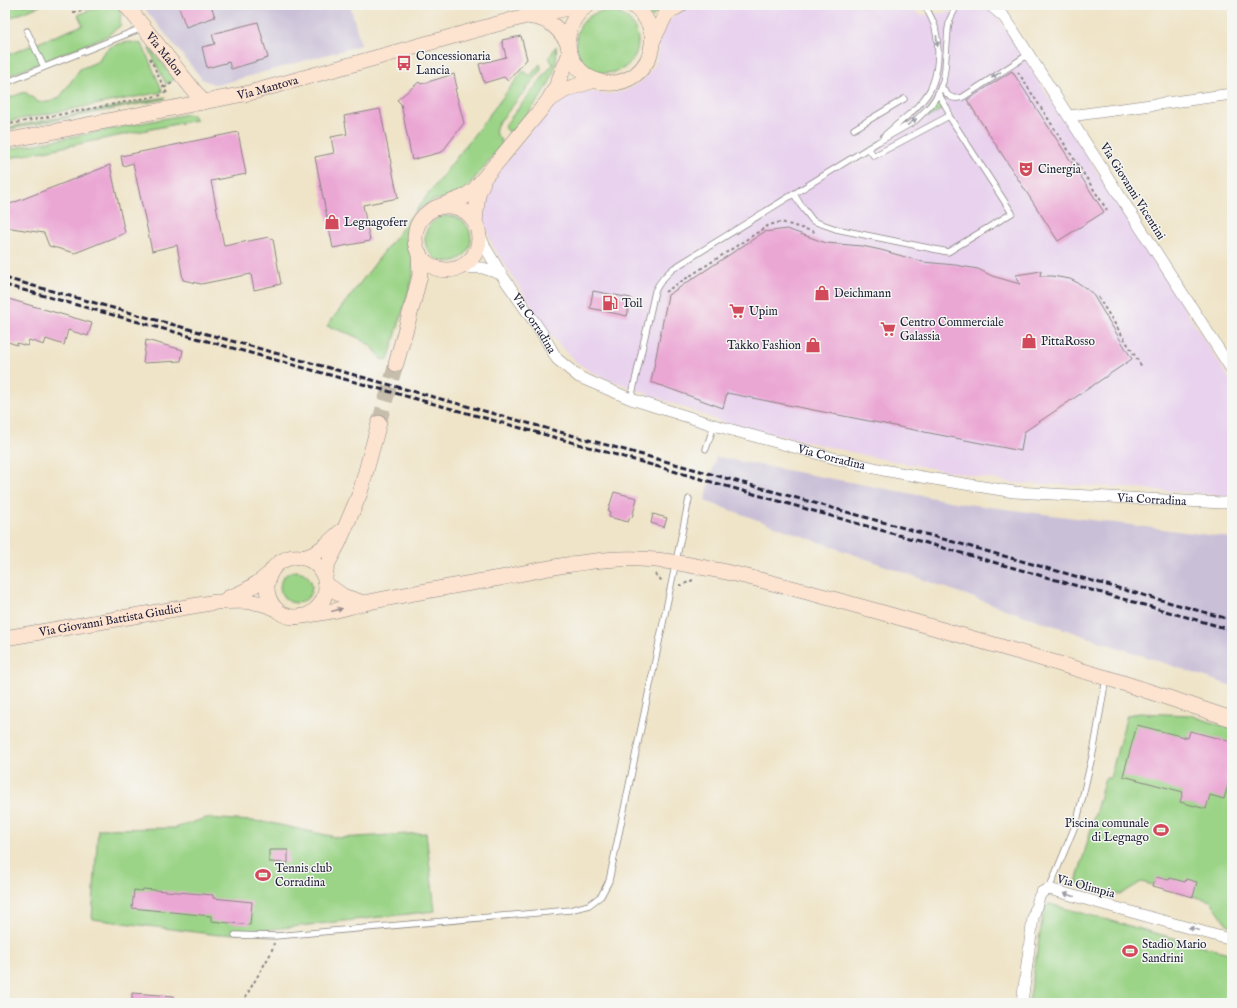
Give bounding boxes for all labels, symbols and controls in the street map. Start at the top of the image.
street label: Via Malon [142,28,186,79]
one-way arrow [934,35,941,47]
place label: Concessionaria Lancia [416,49,491,78]
bus stop icon: Concessionaria Lancia [395,54,413,72]
one-way arrow [991,71,1001,79]
street label: Via Mantova [235,72,301,103]
one-way arrow [907,118,917,126]
street label: Via Giovanni Vicentini [1096,139,1169,243]
theatre icon: Cinergia [1017,160,1035,178]
place label: Cinergia [1038,162,1082,177]
shop icon: Legnagoferr [323,213,341,231]
place label: Legnagoferr [344,215,408,230]
shop icon: Deichmann [813,284,831,302]
place label: Deichmann [834,286,892,301]
street label: Via Corradina [508,290,560,357]
fuel station icon: Toil [601,294,619,312]
place label: Toil [622,296,643,311]
supermarket icon: Upim [728,302,746,320]
place label: Upim [749,304,778,320]
place label: Centro Commerciale Galassia [900,315,1004,344]
supermarket icon: Centro Commerciale Galassia [879,320,897,338]
shop icon: PittaRosso [1020,332,1038,350]
place label: PittaRosso [1041,334,1096,349]
shop icon: Takko Fashion [804,336,822,354]
place label: Takko Fashion [727,338,802,353]
street label: Via Corradina [795,441,867,474]
street label: Via Corradina [1116,490,1187,509]
street label: Via Giovanni Battista Giudici [37,601,183,640]
one-way arrow [331,607,343,613]
place label: Piscina comunale di Legnago [1065,816,1150,845]
sports icon: Piscina comunale di Legnago [1152,821,1170,839]
place label: Tennis club Corradina [275,861,332,890]
sports icon: Tennis club Corradina [254,866,272,884]
street label: Via Olimpia [1054,871,1117,903]
one-way arrow [1063,892,1075,898]
one-way arrow [1188,926,1200,932]
place label: Stadio Mario Sandrini [1142,937,1207,966]
sports icon: Stadio Mario Sandrini [1121,942,1139,960]

